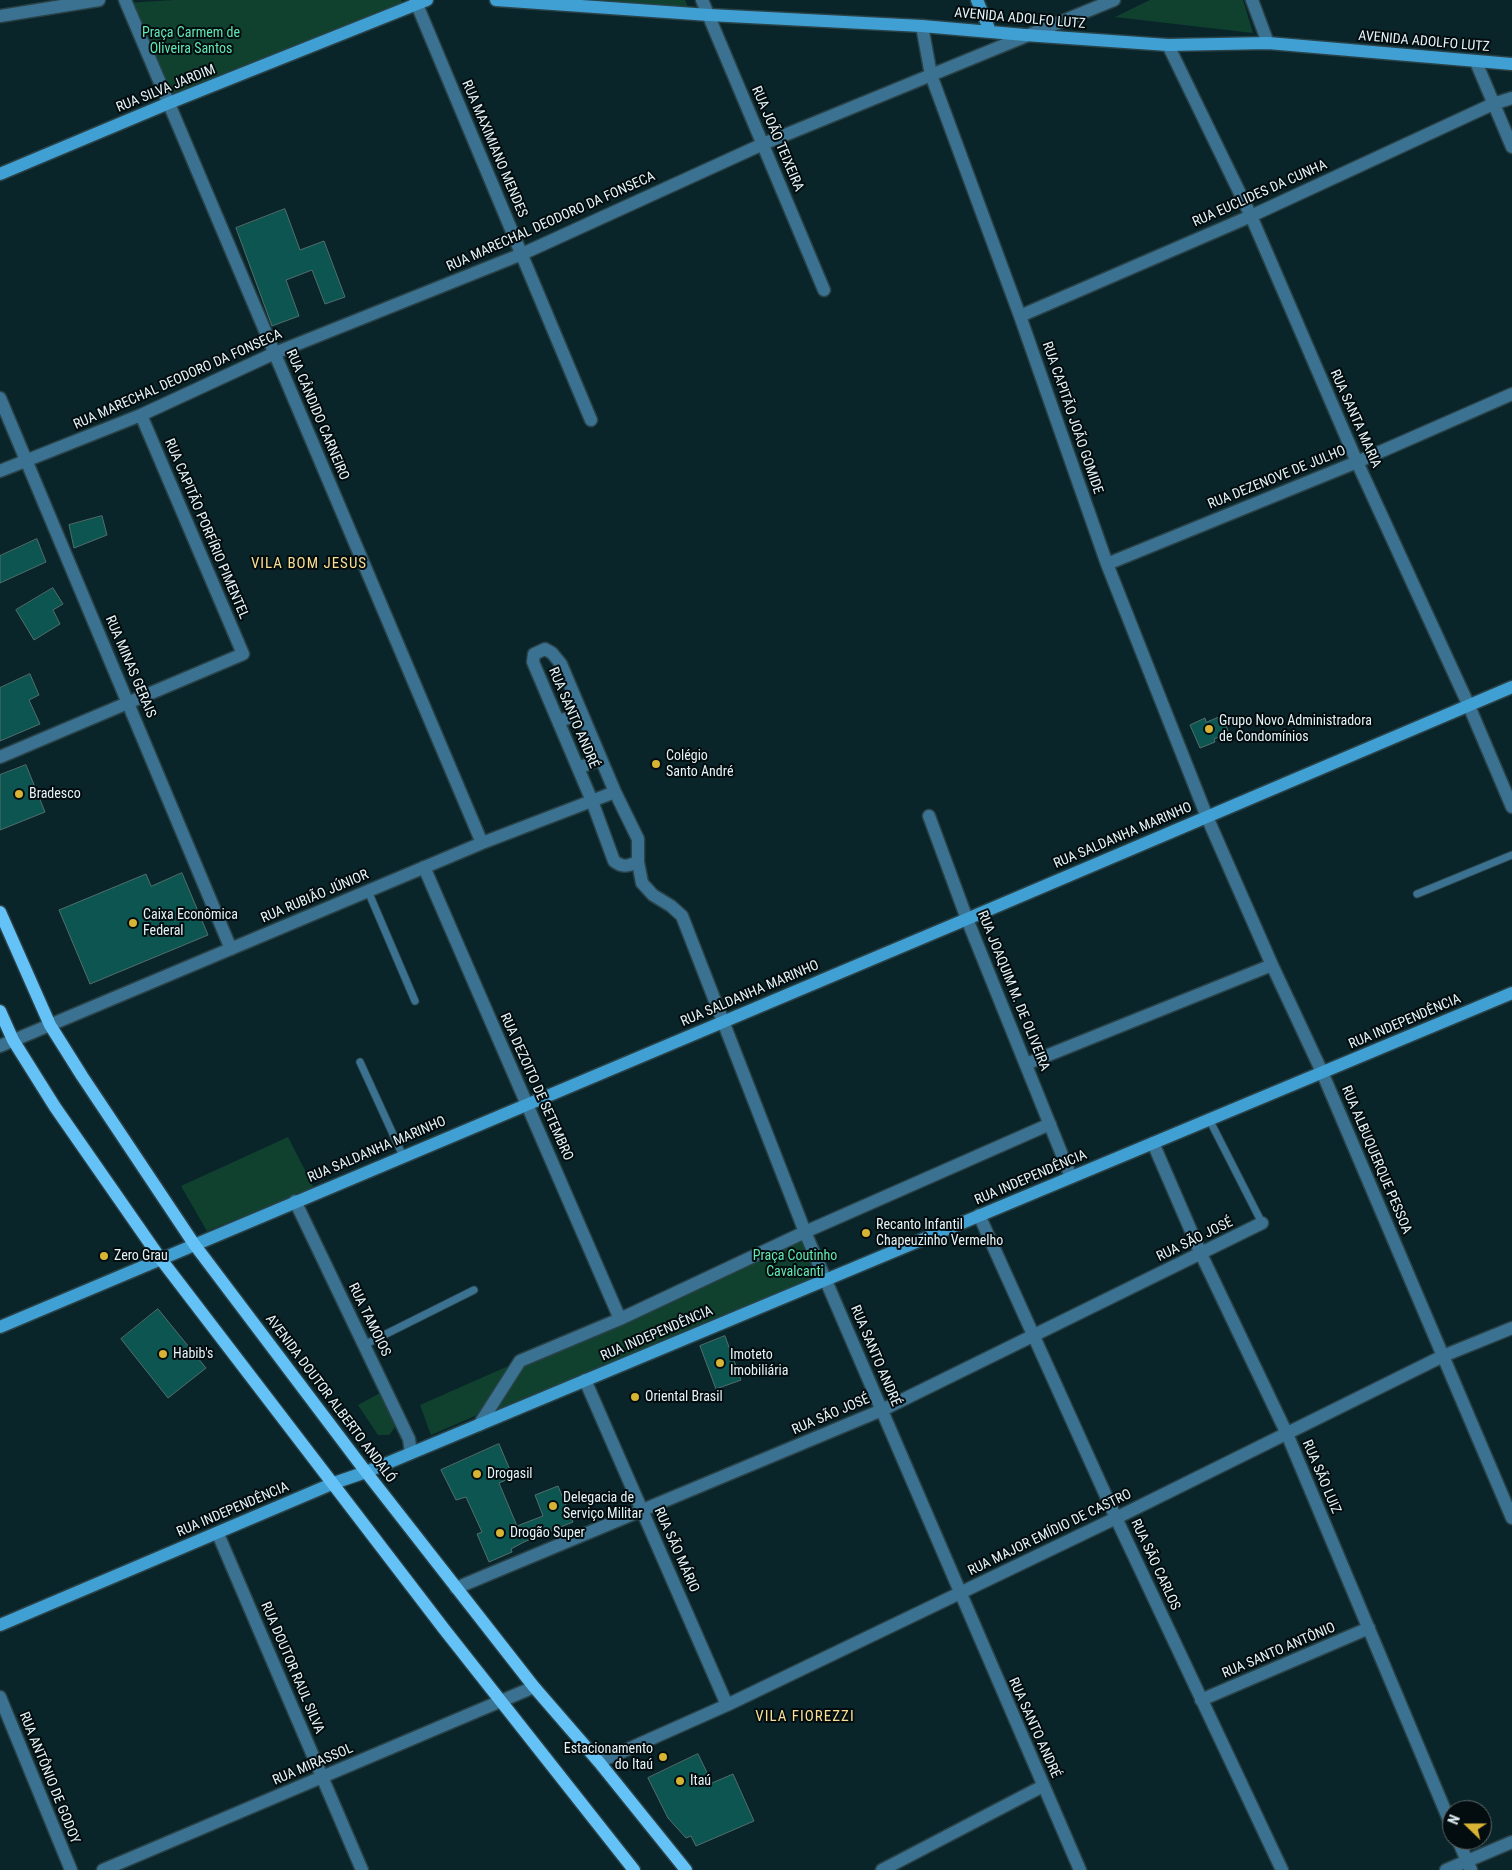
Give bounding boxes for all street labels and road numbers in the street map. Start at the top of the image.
street label: AVENIDA ADOLFO LUTZ [954,5,1086,33]
street label: AVENIDA ADOLFO LUTZ [1358,28,1490,56]
street label: RUA SILVA JARDIM [114,61,218,117]
street label: RUA MAXIMIANO MENDES [457,78,531,220]
street label: RUA JOÃO TEIXEIRA [747,84,807,194]
street label: RUA EUCLIDES DA CUNHA [1190,157,1330,231]
street label: RUA MARECHAL DEODORO DA FONSECA [444,168,658,276]
street label: RUA MARECHAL DEODORO DA FONSECA [71,326,285,434]
street label: RUA CAPITÃO JOÃO GOMIDE [1038,340,1106,496]
street label: RUA CÂNDIDO CARNEIRO [282,347,352,483]
street label: RUA SANTA MARIA [1326,367,1384,471]
street label: RUA CAPITÃO PORFÍRIO PIMENTEL [160,436,252,622]
street label: RUA DEZENOVE DE JULHO [1206,443,1348,513]
street label: RUA MINAS GERAIS [101,613,159,721]
street label: RUA SANTO ANDRÉ [544,665,602,771]
street label: RUA SALDANHA MARINHO [1051,799,1195,873]
street label: RUA RUBIÃO JÚNIOR [259,867,371,927]
street label: RUA JOAQUIM M. DE OLIVEIRA [973,909,1053,1073]
street label: RUA SALDANHA MARINHO [678,957,822,1031]
street label: RUA INDEPENDÊNCIA [1346,991,1464,1053]
street label: RUA DEZOITO DE SETEMBRO [496,1011,576,1163]
street label: RUA ALBUQUERQUE PESSOA [1337,1083,1415,1237]
street label: RUA SALDANHA MARINHO [305,1113,449,1187]
street label: RUA INDEPENDÊNCIA [972,1147,1090,1209]
street label: RUA SÃO JOSÉ [1154,1214,1236,1266]
street label: RUA TAMOIOS [344,1281,394,1359]
street label: RUA INDEPENDÊNCIA [598,1303,716,1365]
street label: RUA SANTO ANDRÉ [846,1303,904,1409]
street label: AVENIDA DOUTOR ALBERTO ANDALÓ [261,1312,399,1486]
street label: RUA SÃO JOSÉ [790,1391,872,1439]
street label: RUA SÃO LUIZ [1298,1438,1344,1516]
street label: RUA INDEPENDÊNCIA [174,1479,292,1541]
street label: RUA MAJOR EMÍDIO DE CASTRO [966,1486,1134,1580]
street label: RUA SÃO MÁRIO [650,1505,702,1595]
street label: RUA SÃO CARLOS [1127,1517,1183,1613]
street label: RUA DOUTOR RAUL SILVA [257,1600,327,1736]
street label: RUA SANTO ANTÔNIO [1220,1620,1338,1682]
street label: RUA SANTO ANDRÉ [1004,1675,1064,1781]
street label: RUA ANTÔNIO DE GODOY [15,1710,83,1846]
street label: RUA MIRASSOL [270,1741,356,1789]

